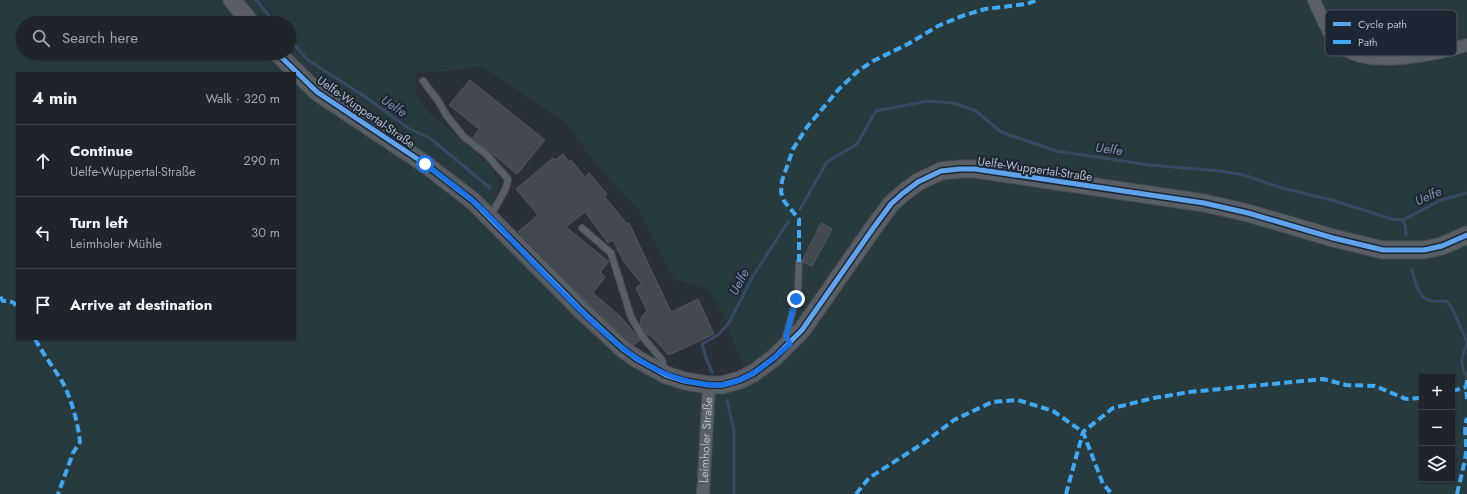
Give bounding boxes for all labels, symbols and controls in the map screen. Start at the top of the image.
legend [1325,10,1457,56]
search box [16,16,296,60]
text: Cycle path [1358,16,1407,32]
icon: search [30,27,52,49]
text: Search here [62,27,138,49]
text: Path [1358,34,1377,50]
street label: Uelfe-Wuppertal-Straße [313,71,419,153]
text: 4 min [32,86,77,110]
text: Walk · 320 m [205,89,280,108]
water label: Uelfe [377,90,411,122]
water label: Uelfe [1094,138,1124,160]
text: Continue [70,140,133,162]
icon: ahead [32,150,54,172]
text: 290 m [243,151,280,170]
street label: Uelfe-Wuppertal-Straße [976,152,1094,186]
route start [416,155,434,173]
text: Uelfe-Wuppertal-Straße [70,162,196,181]
water label: Uelfe [1412,182,1445,210]
text: Turn left [70,212,128,234]
icon: left [32,222,54,244]
text: 30 m [251,223,280,242]
text: Leimholer Mühle [70,234,162,253]
water label: Uelfe [724,265,754,299]
route end [787,290,805,308]
icon: arrive [32,294,54,316]
text: Arrive at destination [70,294,212,316]
map controls [1419,374,1455,482]
button: + [1419,374,1455,410]
street label: Leimholer Straße [695,397,717,484]
button: − [1419,410,1455,446]
button: layers [1419,446,1455,482]

